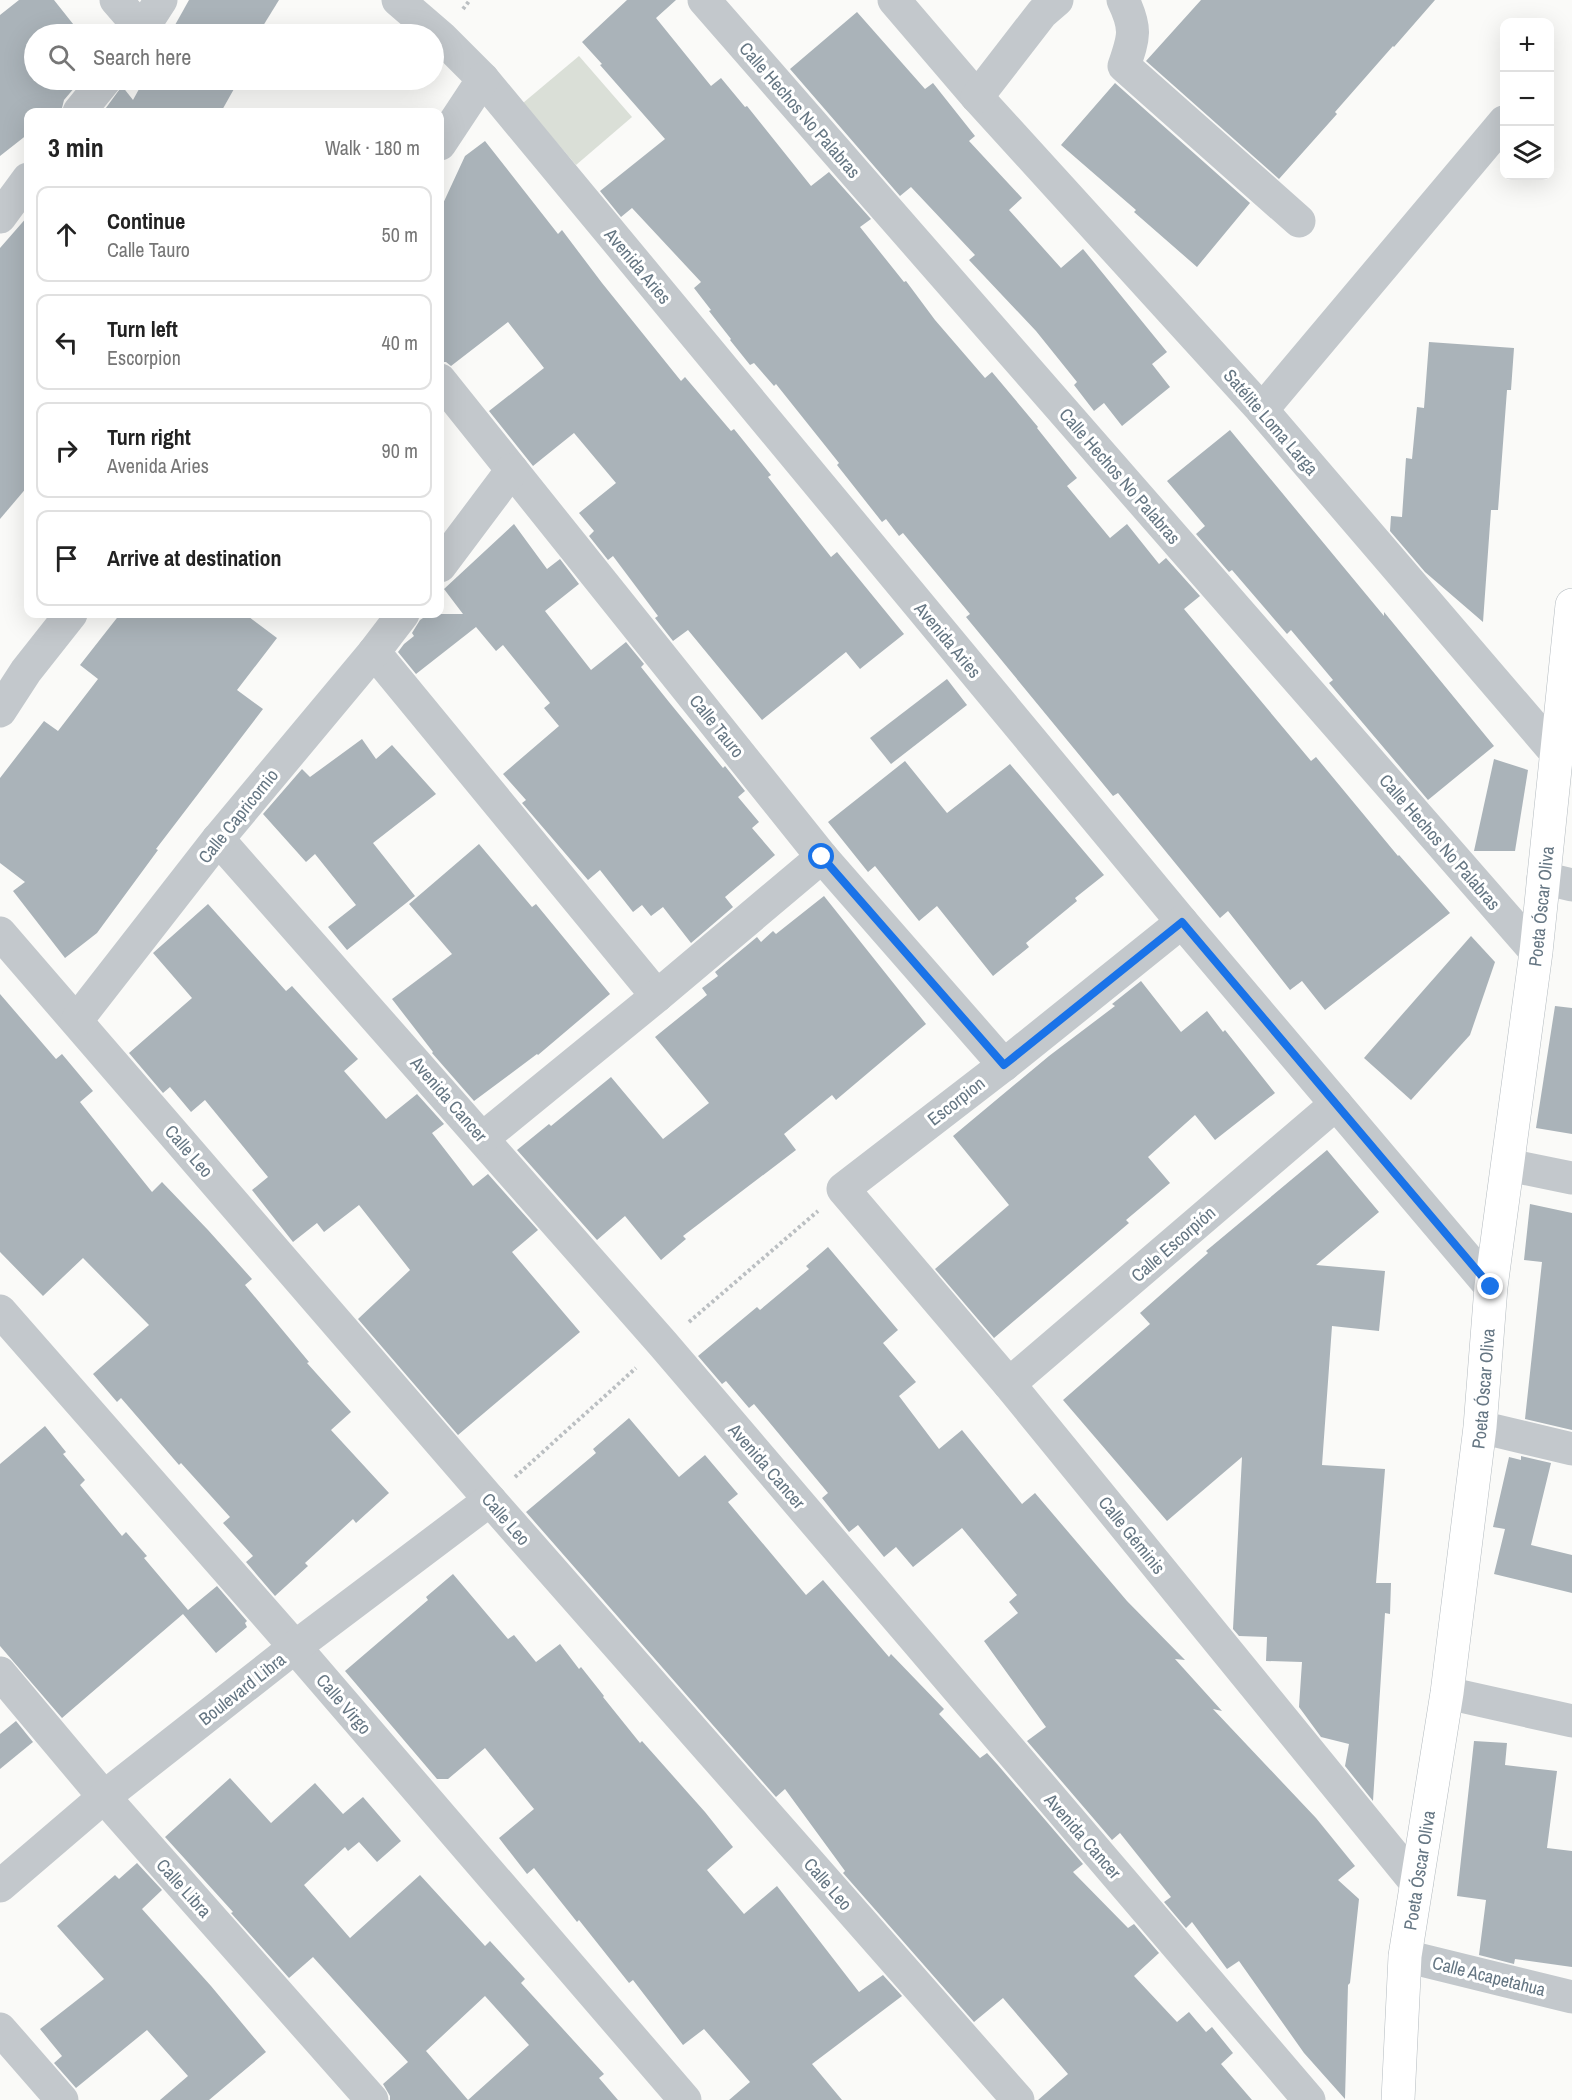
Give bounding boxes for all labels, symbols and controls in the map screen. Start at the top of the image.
map controls [1500,18,1554,180]
button: + [1500,18,1554,72]
search box [24,24,444,90]
street label: Calle Hechos No Palabras [734,36,866,184]
icon: search [45,41,78,74]
text: Search here [93,42,191,72]
button: − [1500,72,1554,126]
button: layers [1500,126,1554,180]
text: 3 min [48,130,104,165]
text: Walk · 180 m [325,134,420,161]
text: Continue [107,206,185,236]
icon: ahead [50,218,83,251]
text: 50 m [382,221,418,248]
street label: Avenida Aries [598,222,677,309]
text: Calle Tauro [107,236,190,263]
text: Turn left [107,314,178,344]
icon: left [50,326,83,359]
text: 40 m [382,329,418,356]
text: Escorpion [107,344,181,371]
street label: Satélite Loma Larga [1218,364,1324,480]
street label: Calle Hechos No Palabras [1054,402,1186,550]
text: Turn right [107,422,191,452]
icon: right [50,434,83,467]
text: 90 m [382,437,418,464]
text: Avenida Aries [107,452,209,479]
icon: arrive [50,542,83,575]
text: Arrive at destination [107,543,281,573]
street label: Avenida Aries [908,596,987,683]
street label: Calle Tauro [684,689,750,763]
street label: Calle Capricornio [192,764,284,868]
street label: Calle Hechos No Palabras [1374,768,1506,916]
route start [808,843,834,869]
street label: Poeta Óscar Oliva [1522,845,1559,968]
street label: Avenida Cancer [404,1050,493,1147]
street label: Escorpion [922,1071,990,1131]
street label: Calle Leo [159,1119,219,1183]
street label: Calle Escorpión [1125,1200,1221,1288]
route end [1477,1273,1503,1299]
street label: Poeta Óscar Oliva [1465,1327,1500,1450]
street label: Avenida Cancer [722,1417,811,1514]
street label: Calle Leo [476,1487,536,1551]
street label: Calle Géminis [1093,1491,1171,1579]
street label: Boulevard Libra [193,1647,291,1731]
street label: Calle Virgo [311,1668,377,1740]
street label: Avenida Cancer [1038,1787,1127,1884]
street label: Poeta Óscar Oliva [1397,1809,1441,1932]
street label: Calle Leo [798,1852,858,1916]
street label: Calle Libra [151,1853,217,1923]
street label: Calle Acapetahua [1430,1950,1548,2002]

